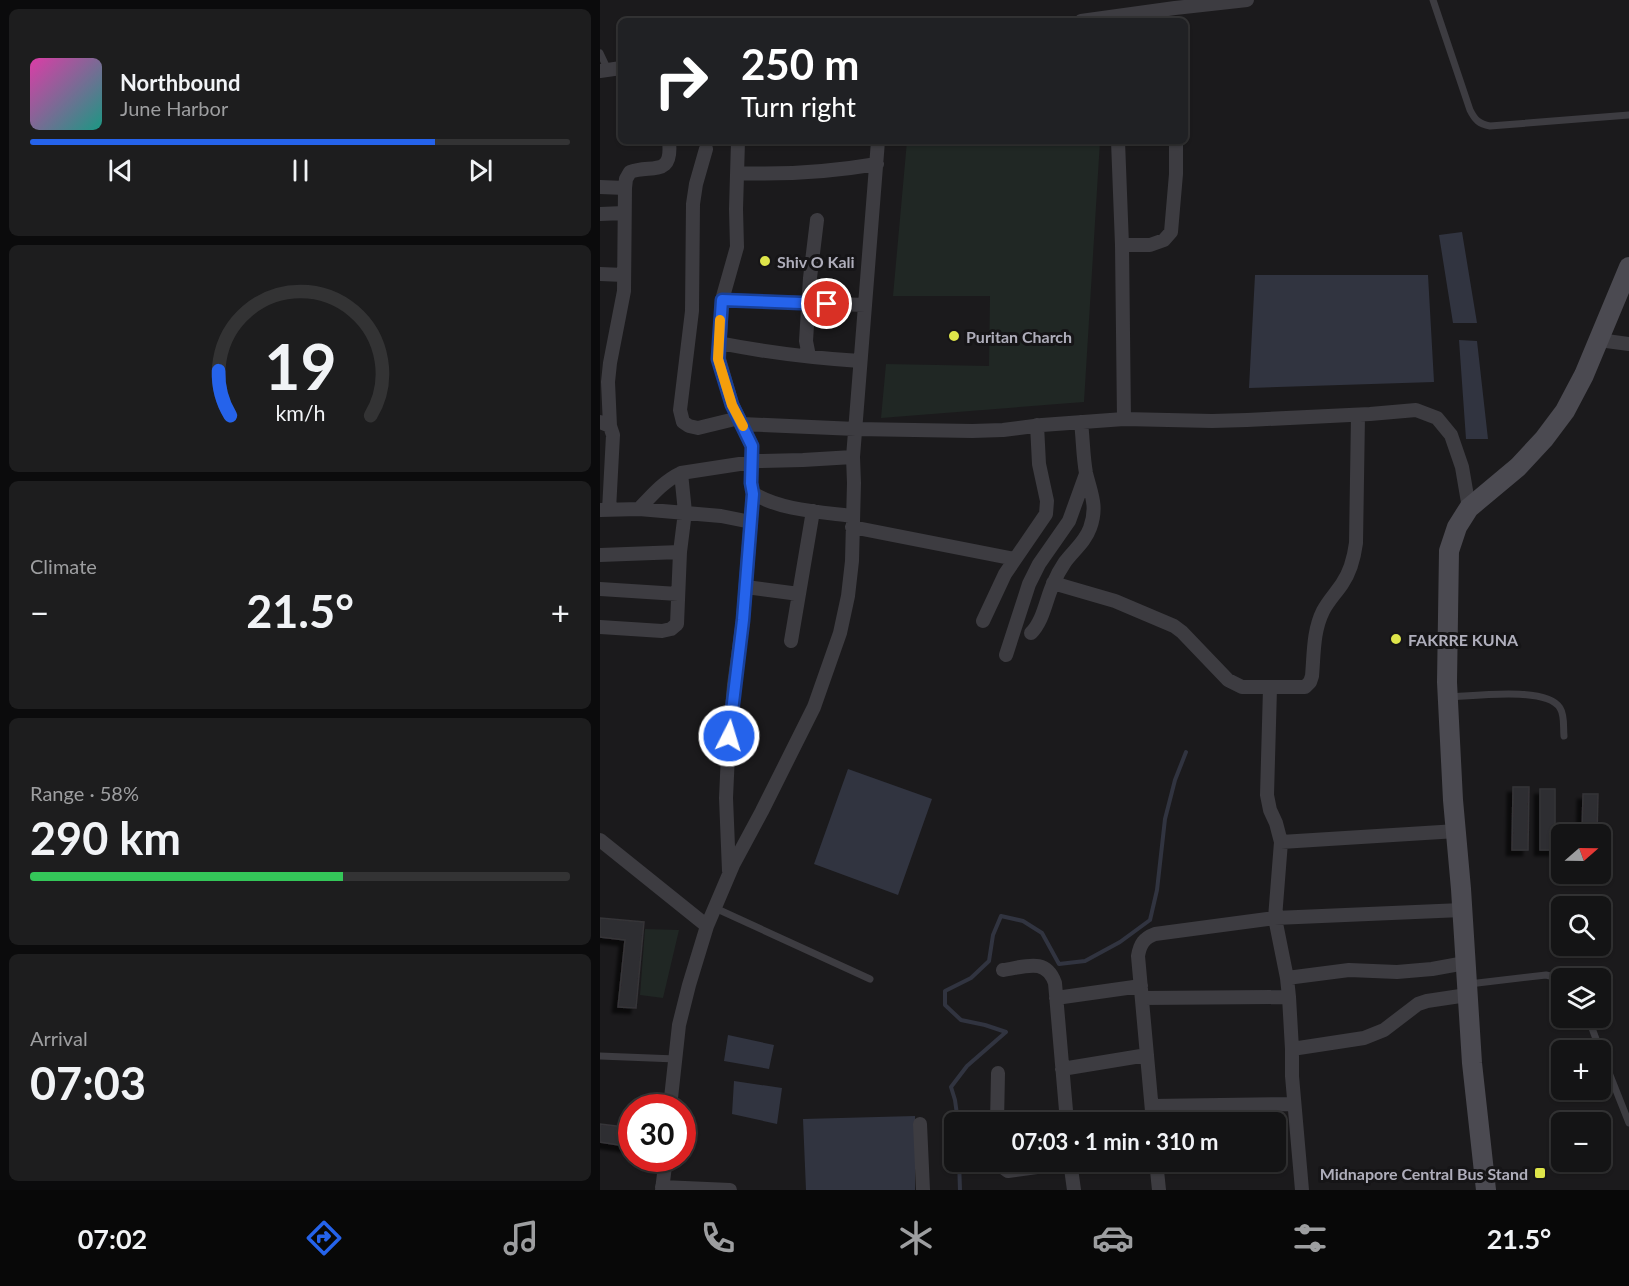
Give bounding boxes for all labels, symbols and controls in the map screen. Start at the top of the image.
text: 250 m [741,39,859,89]
icon: right [642,42,720,120]
text: Northbound [120,69,240,96]
text: Turn right [741,90,856,123]
text: June Harbor [120,96,228,120]
icon: previous [104,154,137,187]
icon: pause [284,154,317,187]
icon: next [464,154,497,187]
place label: Shiv O Kali [777,252,855,271]
marker: Shiv O Kali [758,254,772,268]
pin [801,278,852,329]
icon: arrive [810,287,843,320]
place label: Puritan Charch [966,327,1072,346]
text: 19 [264,328,336,403]
marker: Puritan Charch [947,329,961,343]
text: km/h [275,400,325,426]
text: Climate [30,554,97,578]
text: 21.5° [246,584,354,638]
text: − [30,592,49,632]
text: + [551,592,570,632]
place label: FAKRRE KUNA [1408,630,1519,649]
marker: FAKRRE KUNA [1389,632,1403,646]
position arrow [697,704,761,768]
text: Range · 58% [30,781,139,805]
text: 290 km [30,811,181,865]
north arrow [1551,824,1611,884]
map controls [1551,824,1611,1172]
button: search [1551,896,1611,956]
button: layers [1551,968,1611,1028]
text: Arrival [30,1026,88,1050]
button: + [1551,1040,1611,1100]
text: 07:03 [30,1056,146,1110]
speed limit sign: 30 [618,1094,696,1172]
button: − [1551,1112,1611,1172]
text: 07:03 · 1 min · 310 m [1012,1128,1218,1155]
place label: Midnapore Central Bus Stand [1320,1164,1528,1183]
marker: Midnapore Central Bus Stand [1533,1166,1547,1180]
icon: directions [303,1217,345,1259]
icon: music [500,1217,542,1259]
icon: phone [697,1217,739,1259]
icon: climate [895,1217,937,1259]
icon: car [1092,1217,1134,1259]
icon: filters [1289,1217,1331,1259]
text: 07:02 [78,1222,147,1255]
text: 21.5° [1487,1222,1551,1255]

